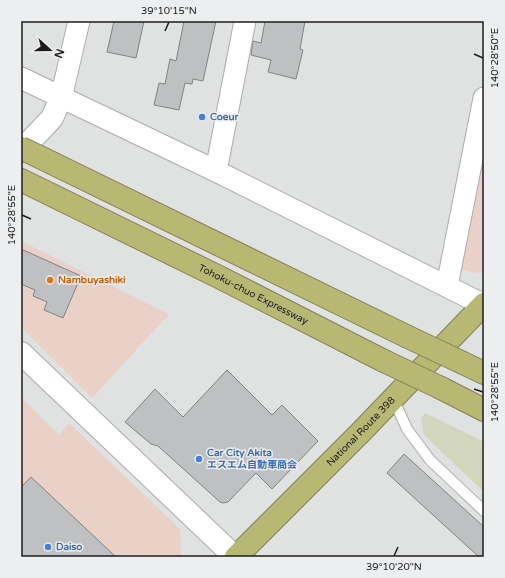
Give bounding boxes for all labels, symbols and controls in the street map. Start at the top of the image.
text: 39°10'15"N [141,5,197,17]
text: 140°28'50"E [489,28,501,88]
north arrow [30,30,70,70]
text: N [51,47,67,60]
place label: Coeur [210,111,239,123]
marker: Coeur [197,112,207,122]
text: 140°28'55"E [6,185,18,245]
street label: Tohoku-chuo Expressway [196,262,311,328]
place label: Nambuyashiki [58,274,126,286]
marker: Nambuyashiki [45,275,55,285]
text: 140°28'55"E [489,362,501,422]
street label: National Route 398 [324,394,398,469]
place label: Car City Akita エスエム自動車商会 [207,447,297,471]
marker: Car City Akita エスエム自動車商会 [194,454,204,464]
place label: Daiso [56,541,82,553]
marker: Daiso [43,542,53,552]
text: 39°10'20"N [366,561,422,573]

